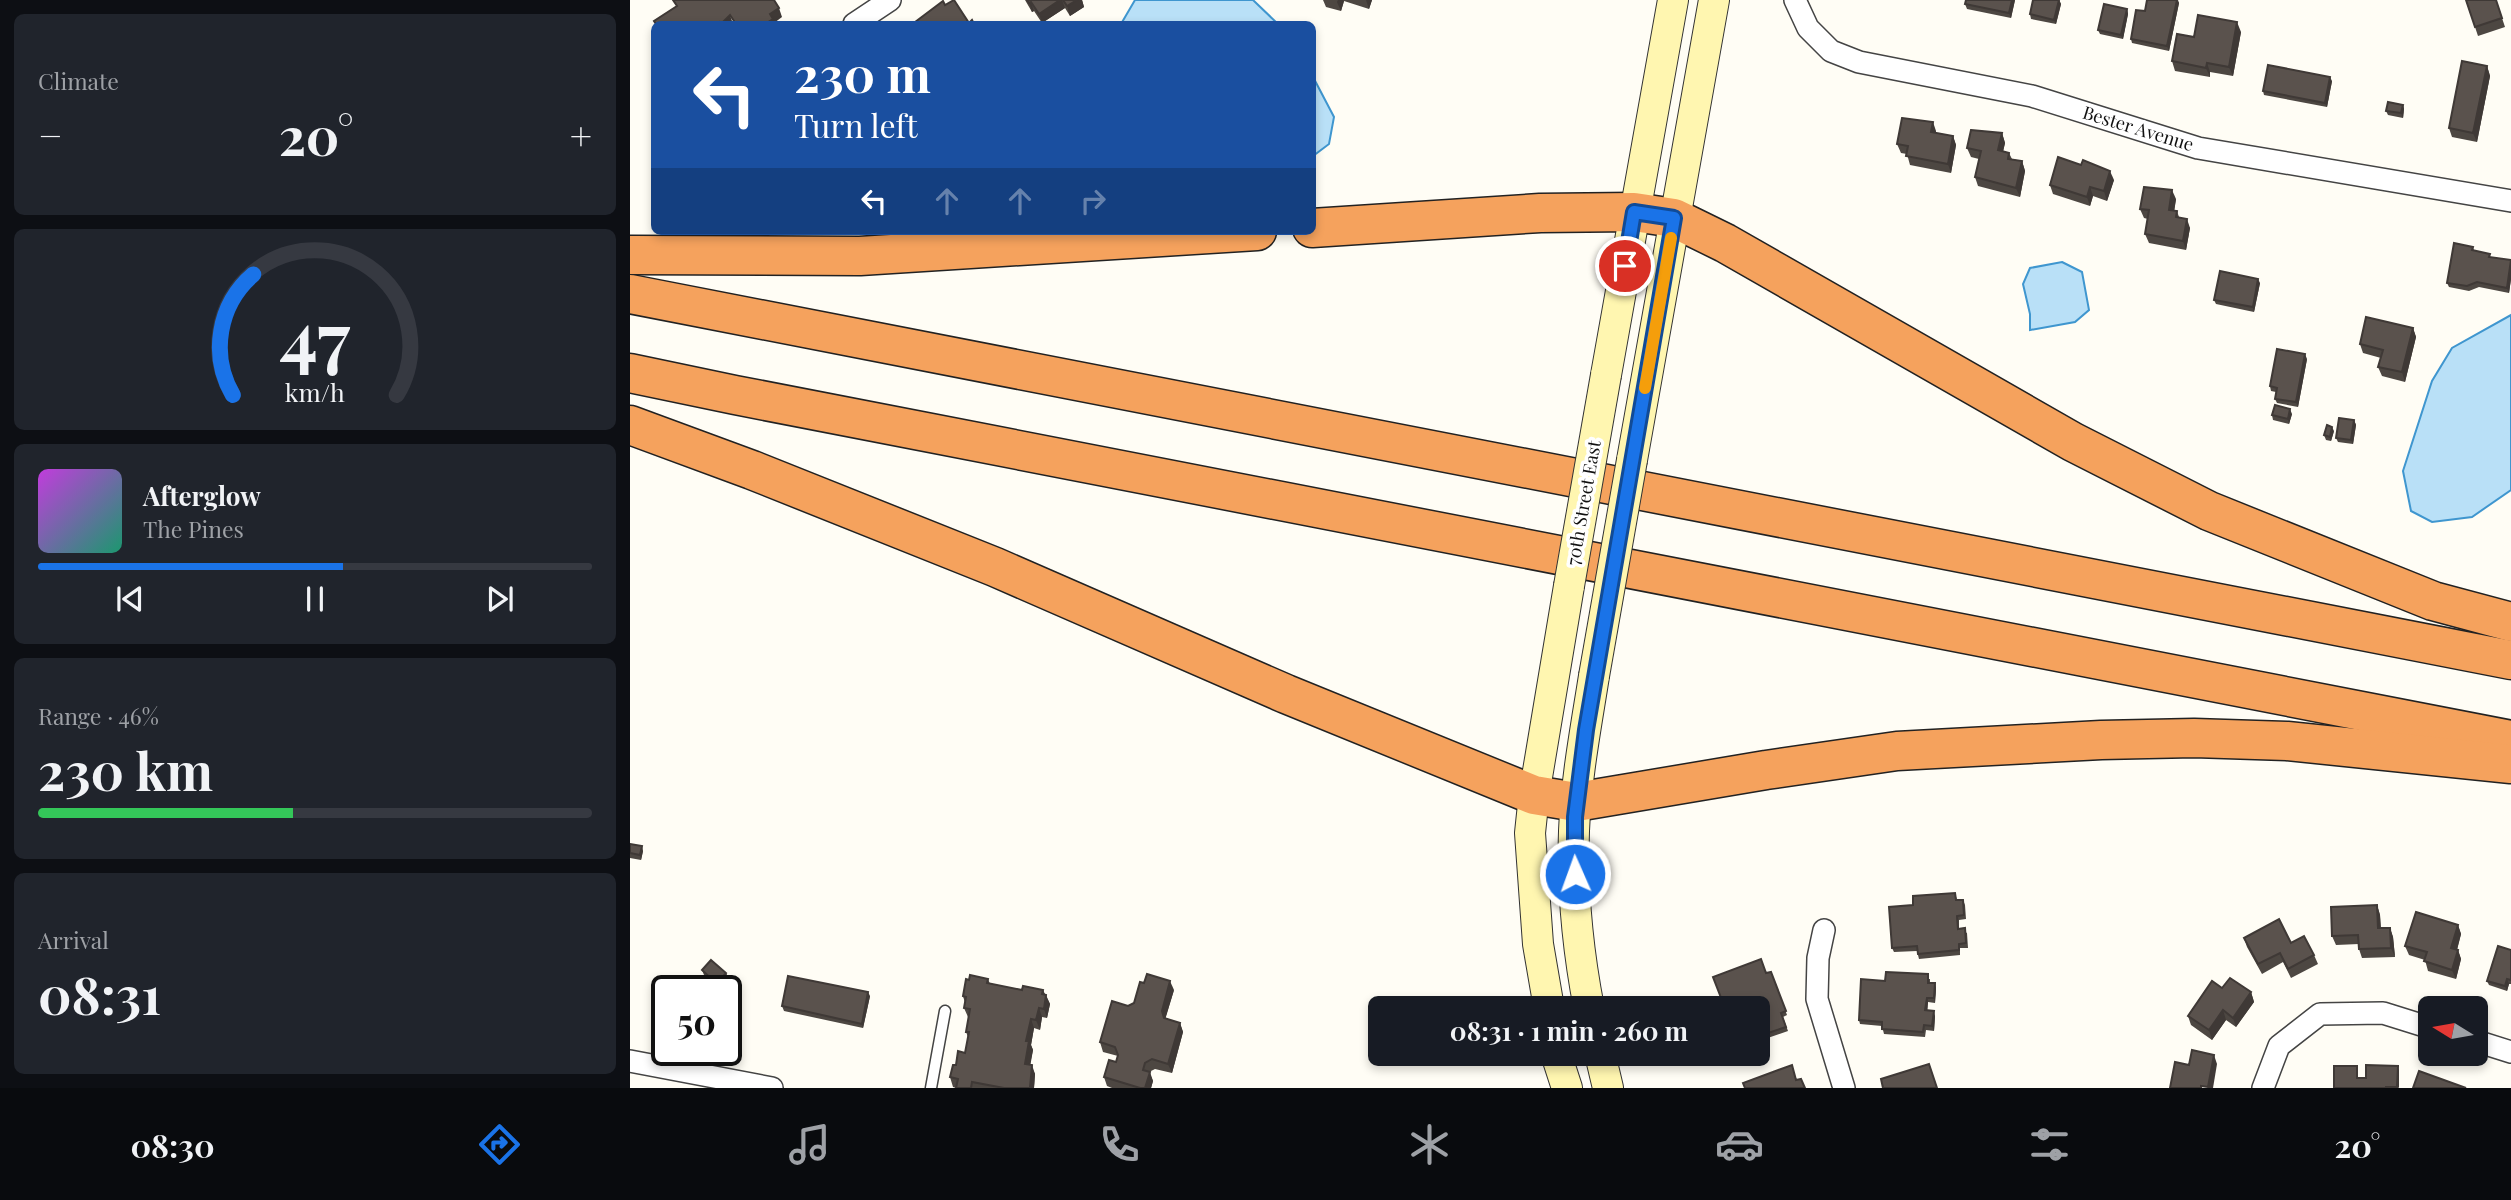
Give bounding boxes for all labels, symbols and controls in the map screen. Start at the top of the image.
text: 230 m [794,40,931,105]
icon: left [679,49,770,140]
text: Climate [38,65,119,96]
text: 20° [279,100,354,169]
street label: Bester Avenue [2080,100,2197,156]
text: Turn left [794,103,918,146]
text: − [38,109,63,160]
text: + [570,109,592,160]
icon: left [855,182,893,220]
icon: ahead [928,182,966,220]
icon: ahead [1001,182,1039,220]
icon: right [1074,182,1112,220]
pin [1595,236,1655,296]
icon: arrive [1606,247,1644,285]
text: 47 [280,287,351,384]
text: km/h [285,375,345,408]
street label: 70th Street East [1560,438,1606,567]
text: Afterglow [143,478,261,513]
text: The Pines [143,513,244,544]
icon: previous [111,580,149,618]
icon: pause [296,580,334,618]
icon: next [481,580,519,618]
text: Range · 46% [38,700,159,731]
text: 230 km [38,735,213,804]
position arrow [1538,837,1612,911]
text: Arrival [38,924,109,955]
text: 08:31 [38,959,161,1028]
speed limit sign: 50 [651,975,742,1066]
north arrow [2418,996,2488,1066]
map controls [2418,996,2488,1066]
text: 08:31 · 1 min · 260 m [1450,1013,1688,1048]
icon: directions [475,1120,524,1169]
icon: music [785,1120,834,1169]
icon: phone [1095,1120,1144,1169]
icon: climate [1405,1120,1454,1169]
icon: car [1715,1120,1764,1169]
icon: filters [2025,1120,2074,1169]
text: 08:30 [130,1123,215,1166]
text: 20° [2334,1123,2381,1166]

